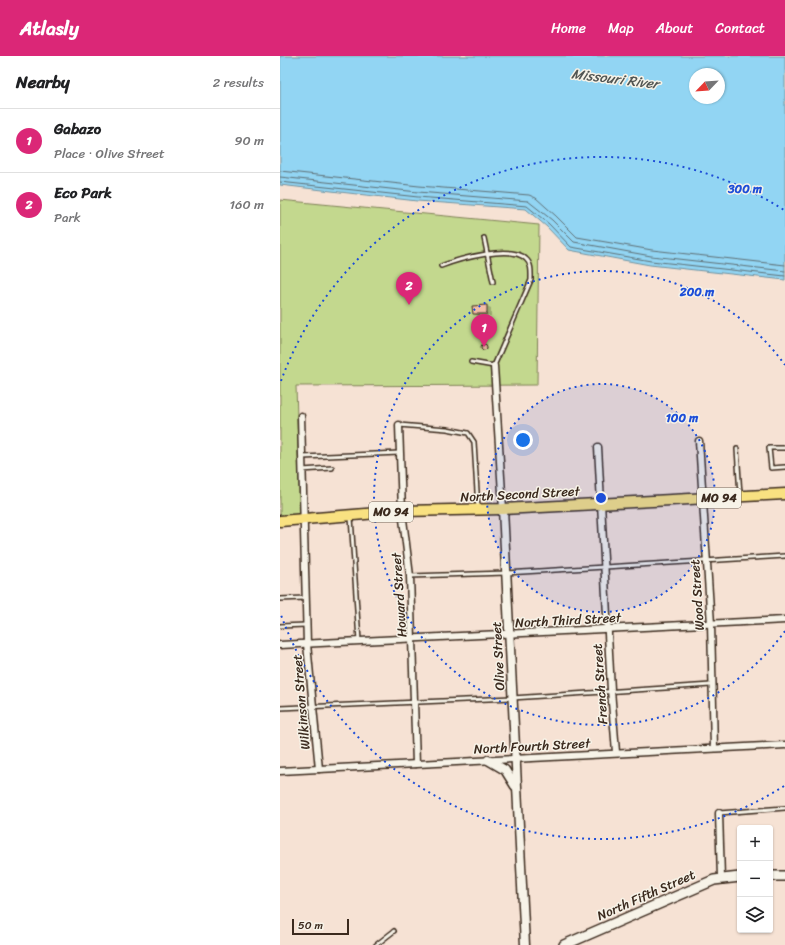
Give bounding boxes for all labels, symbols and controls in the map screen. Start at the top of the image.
text: Atlasly [20,12,79,45]
text: Home [551,16,586,41]
text: Map [608,16,634,41]
text: About [656,16,693,41]
text: Contact [715,16,765,41]
water label: Missouri River [570,61,663,97]
text: Nearby [16,67,70,97]
north arrow [689,68,725,104]
text: 2 results [213,71,264,94]
text: Gabazo [54,116,101,142]
text: 1 [26,129,32,152]
text: 90 m [234,129,264,152]
text: Place · Olive Street [54,142,165,165]
text: 300 m [727,178,763,200]
text: Eco Park [54,180,112,206]
text: 2 [25,193,33,216]
text: 160 m [229,193,264,216]
text: Park [54,206,81,229]
pin: 2 [396,272,422,305]
text: 200 m [679,281,715,303]
pin: 1 [471,314,497,347]
text: 100 m [666,407,699,429]
your location [513,430,533,450]
street label: North Second Street [460,479,581,509]
road number: MO 94 [697,488,741,508]
centre of rings [594,491,608,505]
road number: MO 94 [369,502,413,522]
street label: Howard Street [385,551,413,638]
street label: Wood Street [683,558,711,631]
street label: North Third Street [514,606,622,634]
street label: Olive Street [485,621,511,691]
street label: French Street [586,642,614,725]
street label: Wilkinson Street [285,653,317,751]
street label: North Fourth Street [473,731,592,761]
map controls [737,825,773,933]
button: + [737,825,773,861]
button: − [737,861,773,897]
street label: North Fifth Street [593,863,699,927]
button: layers [737,897,773,933]
text: 50 m [298,916,323,935]
scale bar [292,917,349,936]

